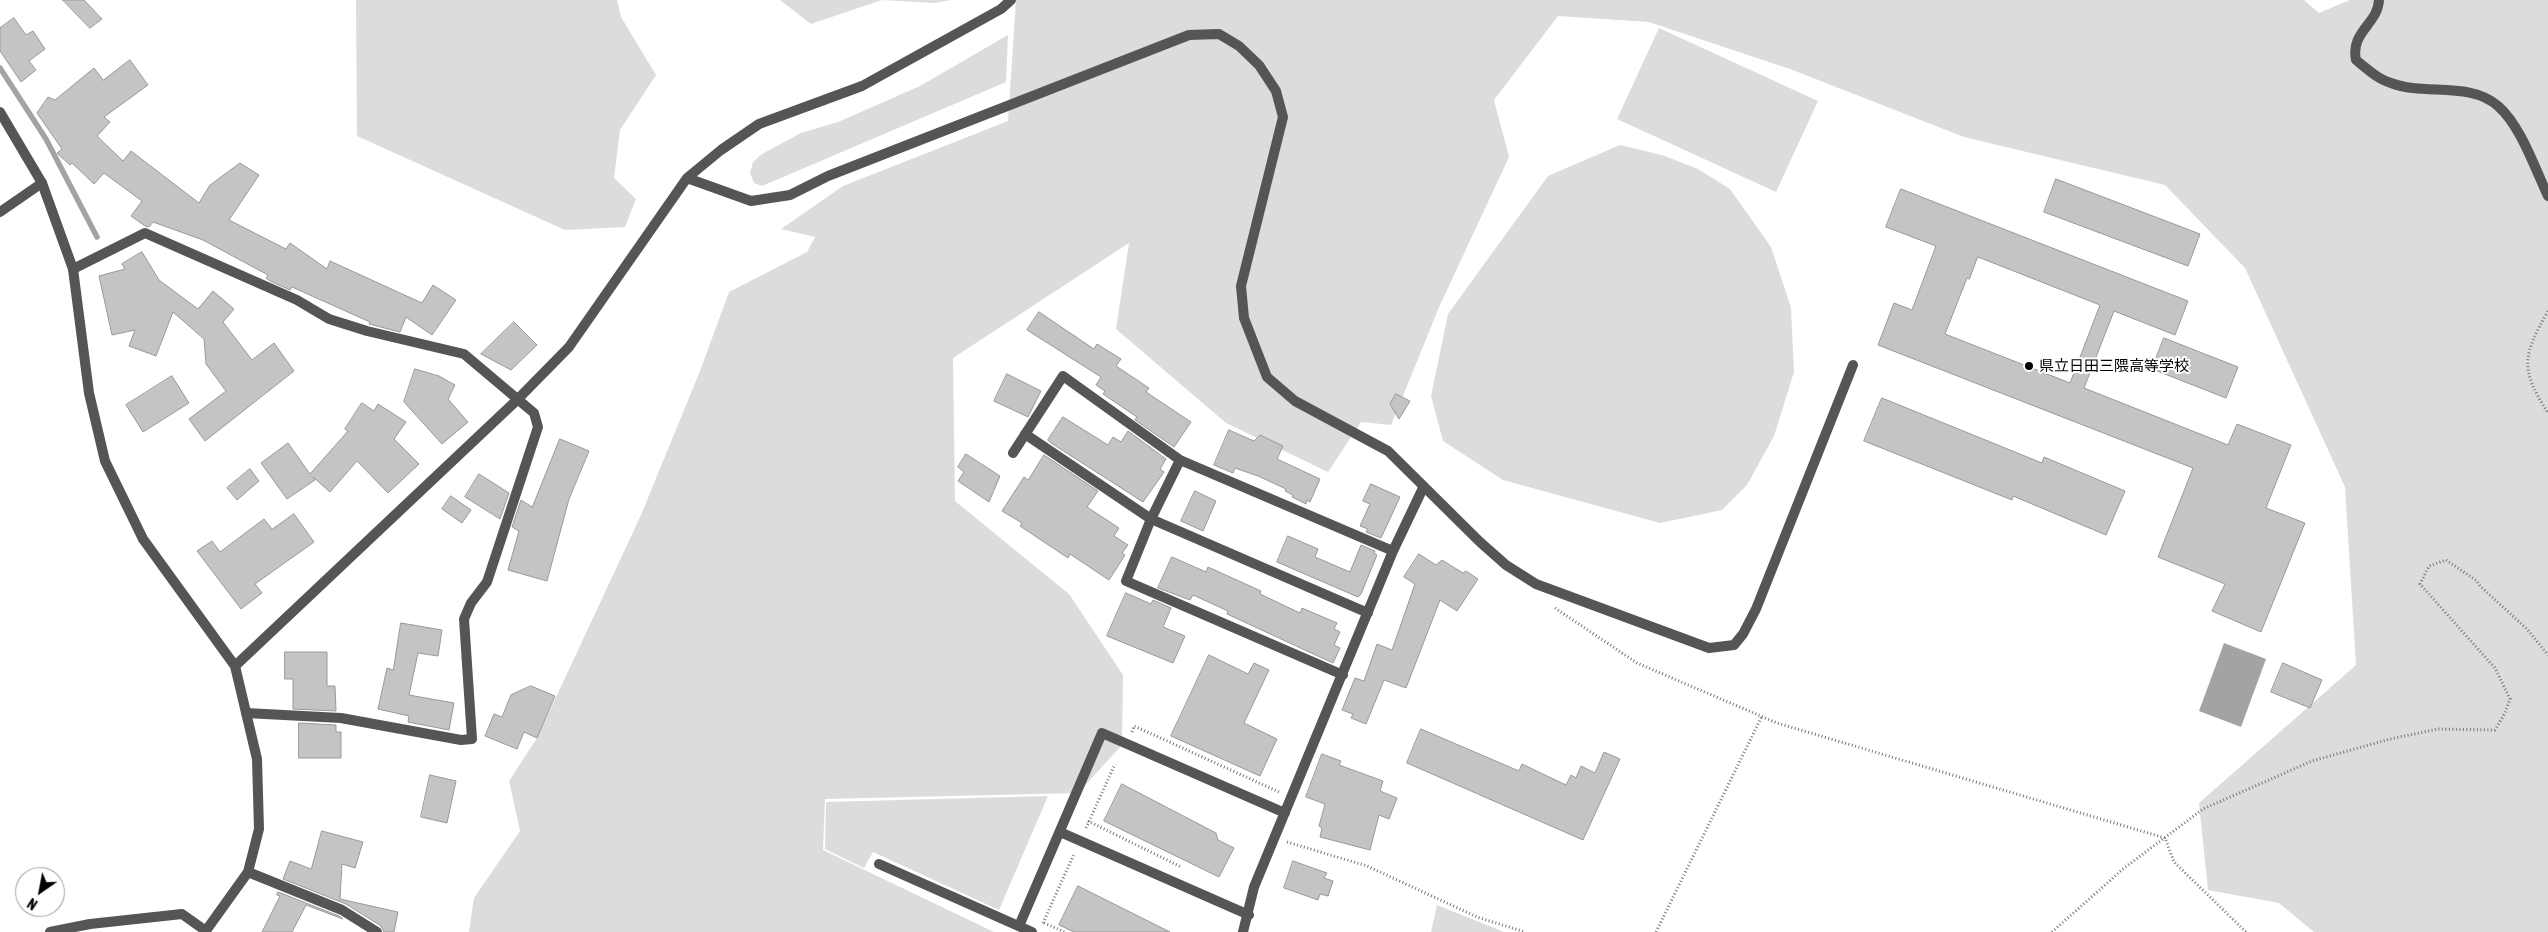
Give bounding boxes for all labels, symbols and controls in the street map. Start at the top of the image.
place label: 県立日田三隈高等学校 [2039,357,2189,375]
marker: 県立日田三隈高等学校 [2023,360,2035,372]
north arrow [15,867,65,917]
text: N [25,895,40,913]

